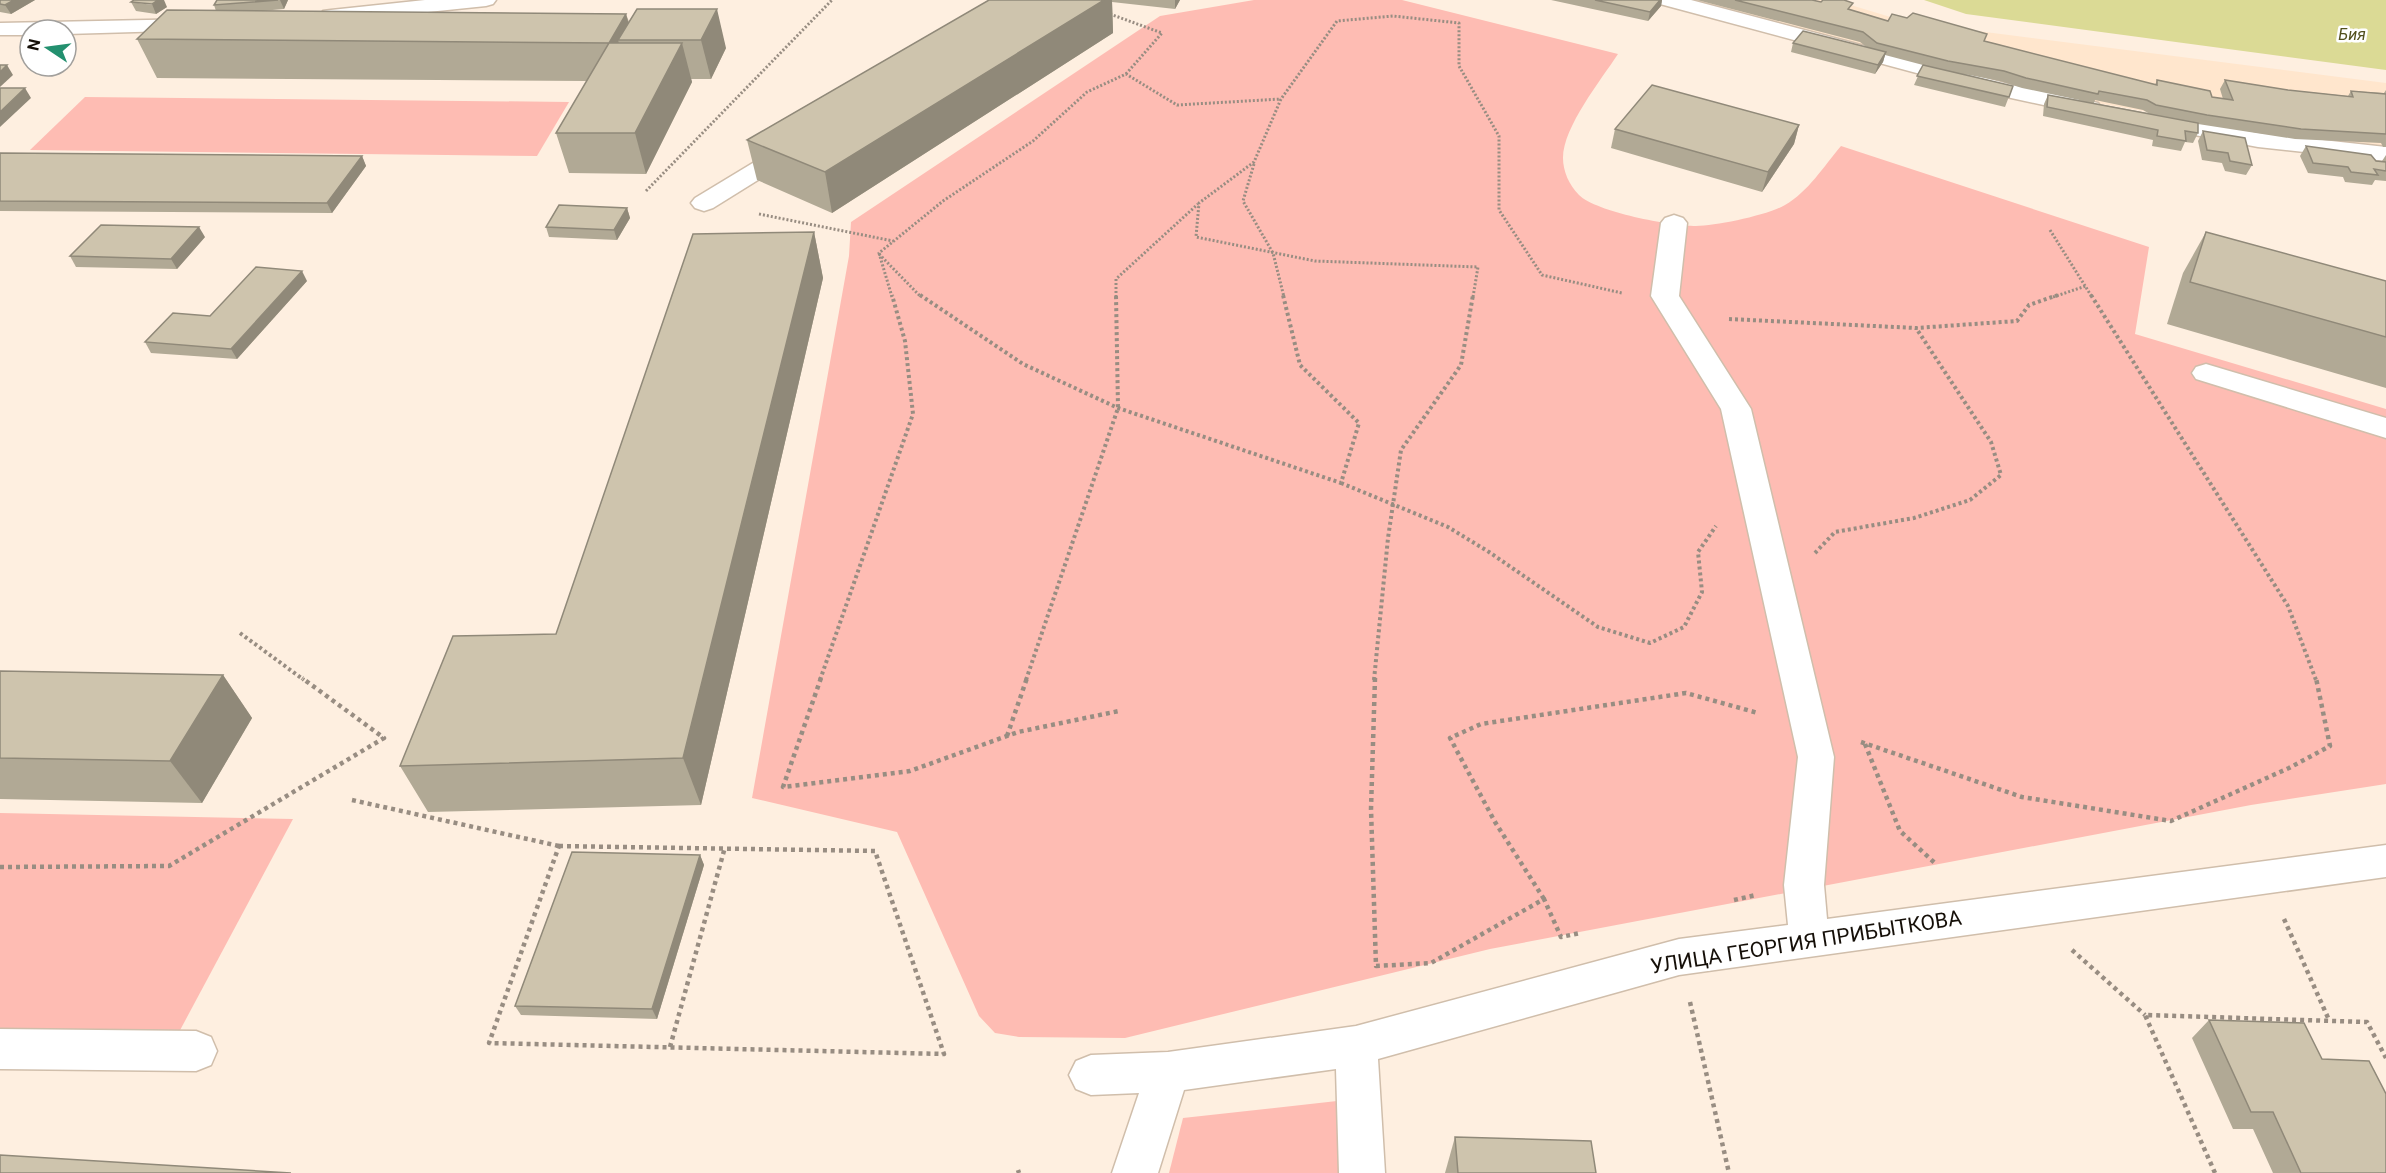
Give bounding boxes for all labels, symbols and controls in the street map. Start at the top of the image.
north arrow [18,18,78,78]
water label: Бия [2338,25,2366,44]
text: N [23,37,44,52]
street label: УЛИЦА ГЕОРГИЯ ПРИБЫТКОВА [1649,905,1964,978]

